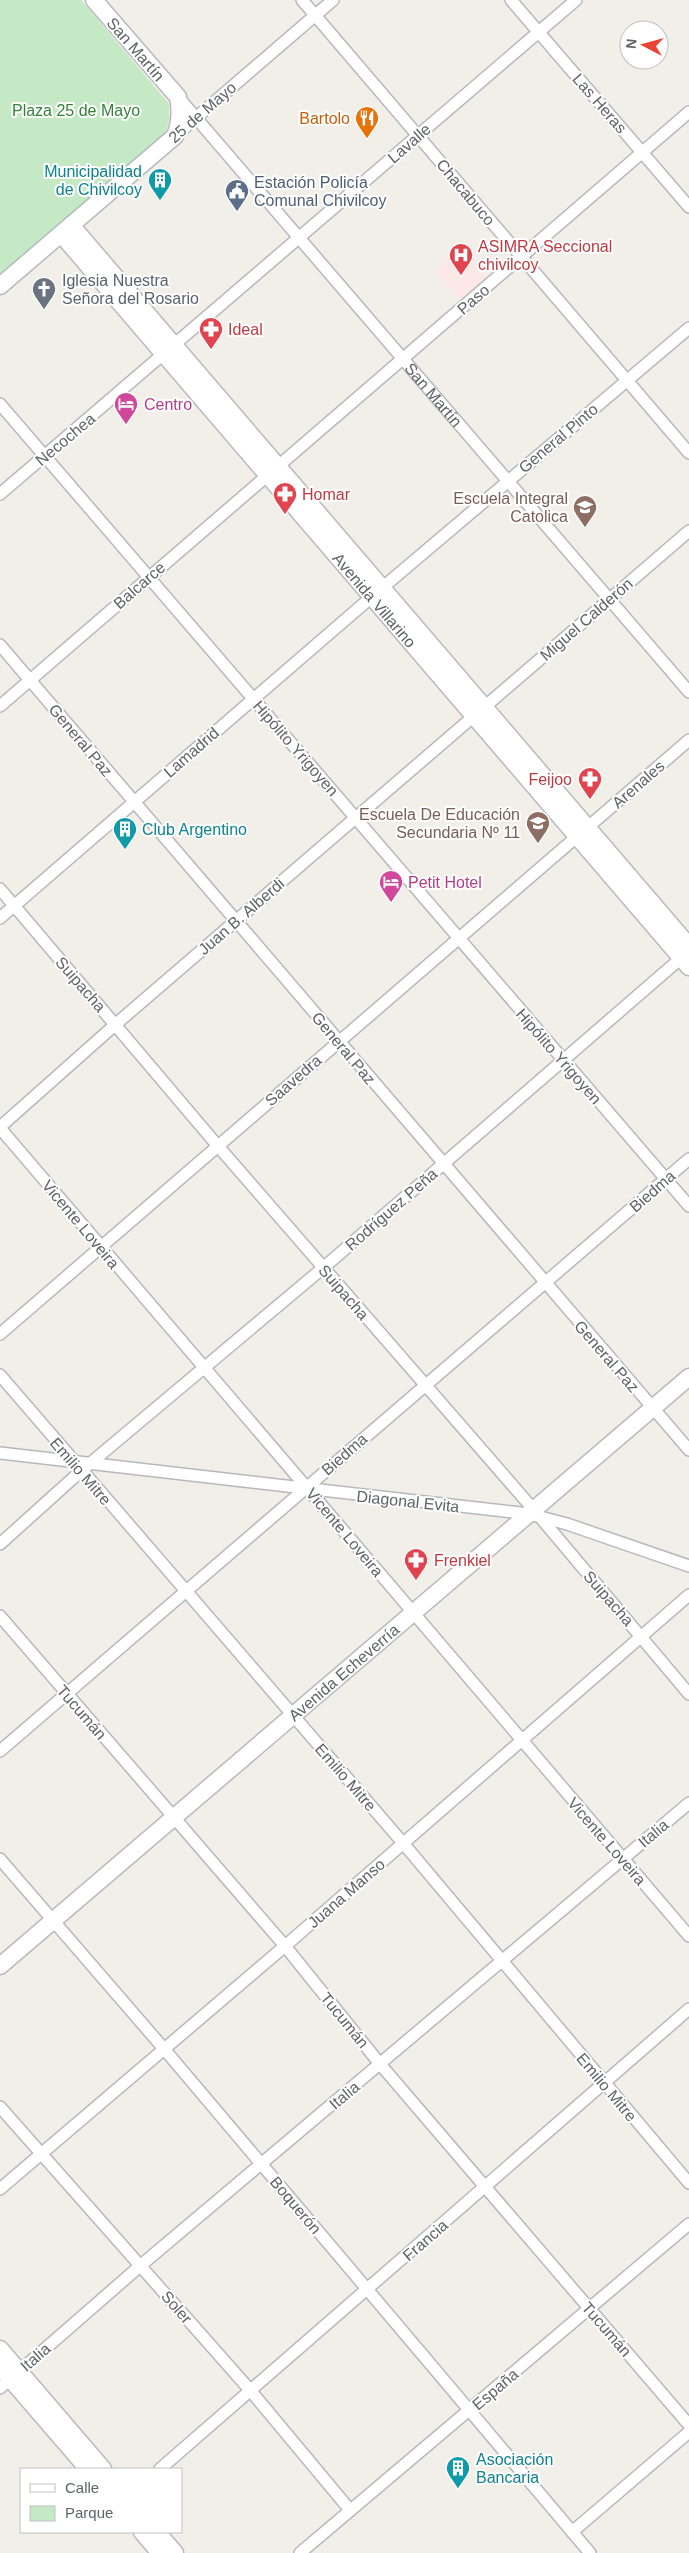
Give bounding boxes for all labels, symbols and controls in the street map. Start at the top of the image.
street label: San Martín [104,14,168,84]
north arrow [619,20,669,70]
text: N [623,38,640,50]
street label: Las Heras [569,70,630,136]
street label: 25 de Mayo [165,78,240,146]
park label: Plaza 25 de Mayo [12,102,140,119]
restaurant icon: Bartolo [354,105,380,139]
place label: Bartolo [299,110,350,127]
street label: Lavalle [385,120,434,166]
street label: Chacabuco [433,156,498,229]
place label: Municipalidad de Chivilcoy [44,163,142,198]
building icon: Municipalidad de Chivilcoy [147,167,173,201]
place label: Estación Policía Comunal Chivilcoy [254,174,387,209]
public building icon: Estación Policía Comunal Chivilcoy [224,178,250,212]
place label: ASIMRA Seccional chivilcoy [478,238,612,273]
hospital icon: ASIMRA Seccional chivilcoy [448,242,474,276]
place label: Iglesia Nuestra Señora del Rosario [62,272,199,307]
church icon: Iglesia Nuestra Señora del Rosario [31,276,57,310]
street label: Paso [454,281,493,318]
pharmacy icon: Ideal [198,316,224,350]
place label: Ideal [228,321,263,338]
street label: San Martín [401,360,465,430]
hotel icon: Centro [113,391,139,425]
place label: Centro [144,396,192,413]
street label: General Pinto [515,400,601,476]
street label: Necochea [32,410,98,469]
pharmacy icon: Homar [272,481,298,515]
place label: Homar [302,486,351,503]
place label: Escuela Integral Catolica [453,490,568,525]
school or university icon: Escuela Integral Catolica [572,494,598,528]
street label: Avenida Villarino [329,550,419,651]
street label: Balcarce [110,558,168,612]
street label: Miguel Calderón [537,575,636,664]
street label: Hipólito Yrigoyen [250,697,342,799]
street label: General Paz [46,701,116,780]
street label: Lamadrid [161,724,222,781]
street label: Arenales [609,757,668,812]
pharmacy icon: Feijoo [577,766,603,800]
place label: Feijoo [528,771,572,788]
place label: Escuela De Educación Secundaria Nº 11 [359,806,520,841]
school or university icon: Escuela De Educación Secundaria Nº 11 [525,810,551,844]
building icon: Club Argentino [112,816,138,850]
place label: Club Argentino [142,821,247,838]
hotel icon: Petit Hotel [378,869,404,903]
place label: Petit Hotel [408,874,482,891]
street label: Juan B. Alberdi [195,875,288,958]
street label: Suipacha [52,954,109,1015]
street label: Hipólito Yrigoyen [513,1005,605,1107]
street label: General Paz [309,1009,379,1088]
street label: Saavedra [262,1051,325,1109]
street label: Rodríguez Peña [342,1165,441,1254]
street label: Biedma [626,1167,678,1216]
street label: Vicente Loveira [39,1177,123,1272]
street label: Suipacha [315,1262,372,1323]
street label: General Paz [571,1317,642,1395]
street label: Biedma [318,1430,370,1479]
street label: Emilio Mitre [47,1434,115,1509]
street label: Vicente Loveira [303,1485,387,1580]
street label: Diagonal Evita [356,1488,460,1515]
pharmacy icon: Frenkiel [403,1547,429,1581]
place label: Frenkiel [434,1552,491,1569]
street label: Suipacha [580,1568,637,1629]
street label: Avenida Echeverría [285,1621,402,1724]
street label: Tucumán [54,1682,110,1743]
street label: Emilio Mitre [312,1740,380,1815]
street label: Vicente Loveira [564,1794,649,1888]
street label: Italia [635,1816,672,1851]
street label: Juana Manso [305,1855,388,1931]
street label: Tucumán [317,1989,372,2051]
street label: Emilio Mitre [573,2050,640,2125]
street label: Italia [326,2078,363,2113]
street label: Boquerón [267,2173,324,2237]
street label: Francia [400,2216,451,2264]
street label: Soler [158,2288,196,2328]
street label: Tucumán [579,2299,635,2360]
street label: Italia [17,2340,54,2375]
street label: España [469,2365,522,2413]
place label: Asociación Bancaria [476,2451,553,2486]
building icon: Asociación Bancaria [445,2455,471,2489]
legend [20,2468,182,2533]
text: Calle [65,2479,99,2496]
text: Parque [65,2504,113,2521]

